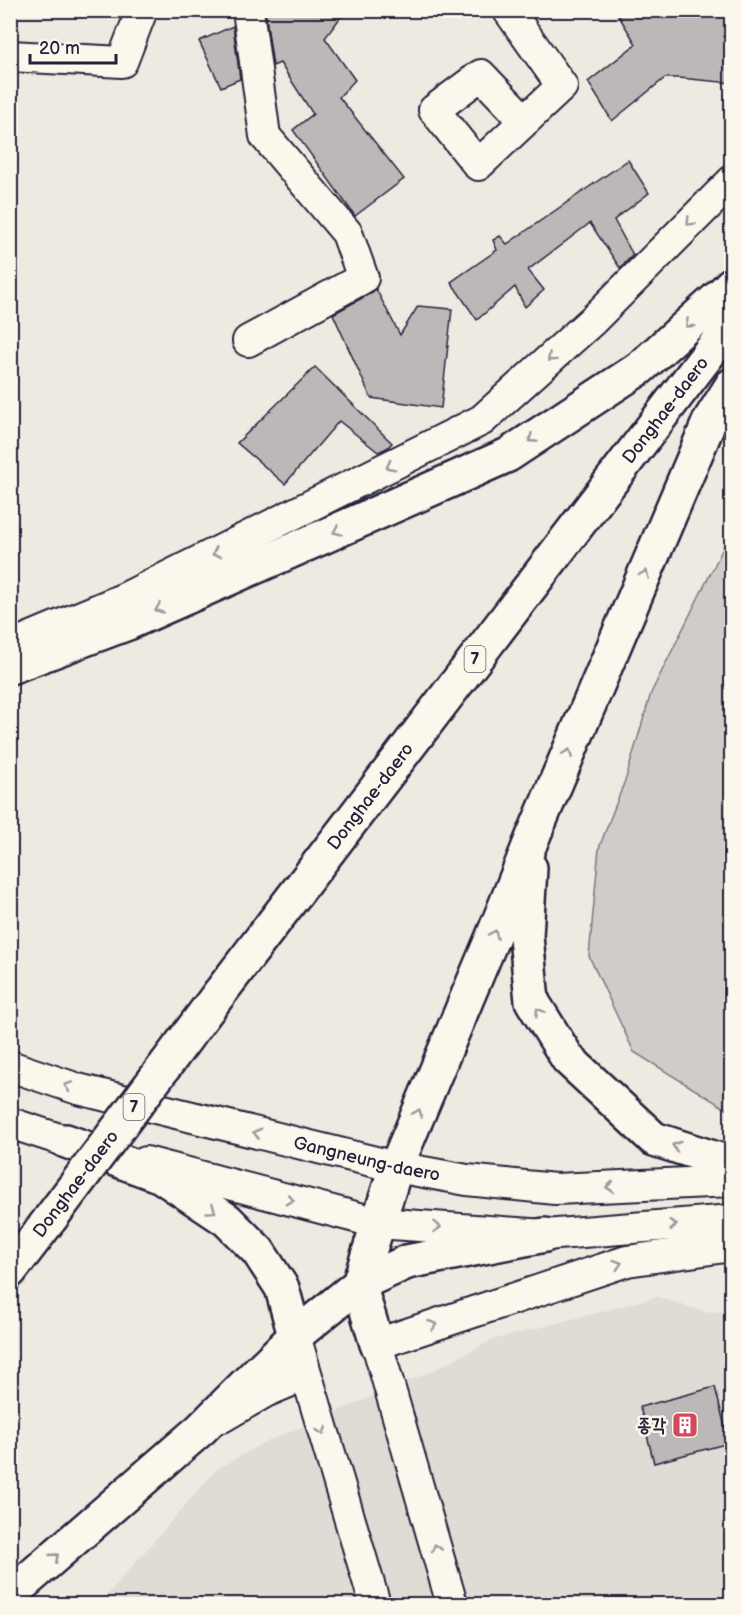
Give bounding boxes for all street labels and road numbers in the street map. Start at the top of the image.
street label: Donghae-daero [618,353,713,468]
road number: 7 [464,646,486,672]
street label: Donghae-daero [323,739,418,854]
road number: 7 [124,1094,144,1120]
street label: Donghae-daero [29,1126,123,1242]
street label: Gangneung-daero [291,1132,442,1185]

